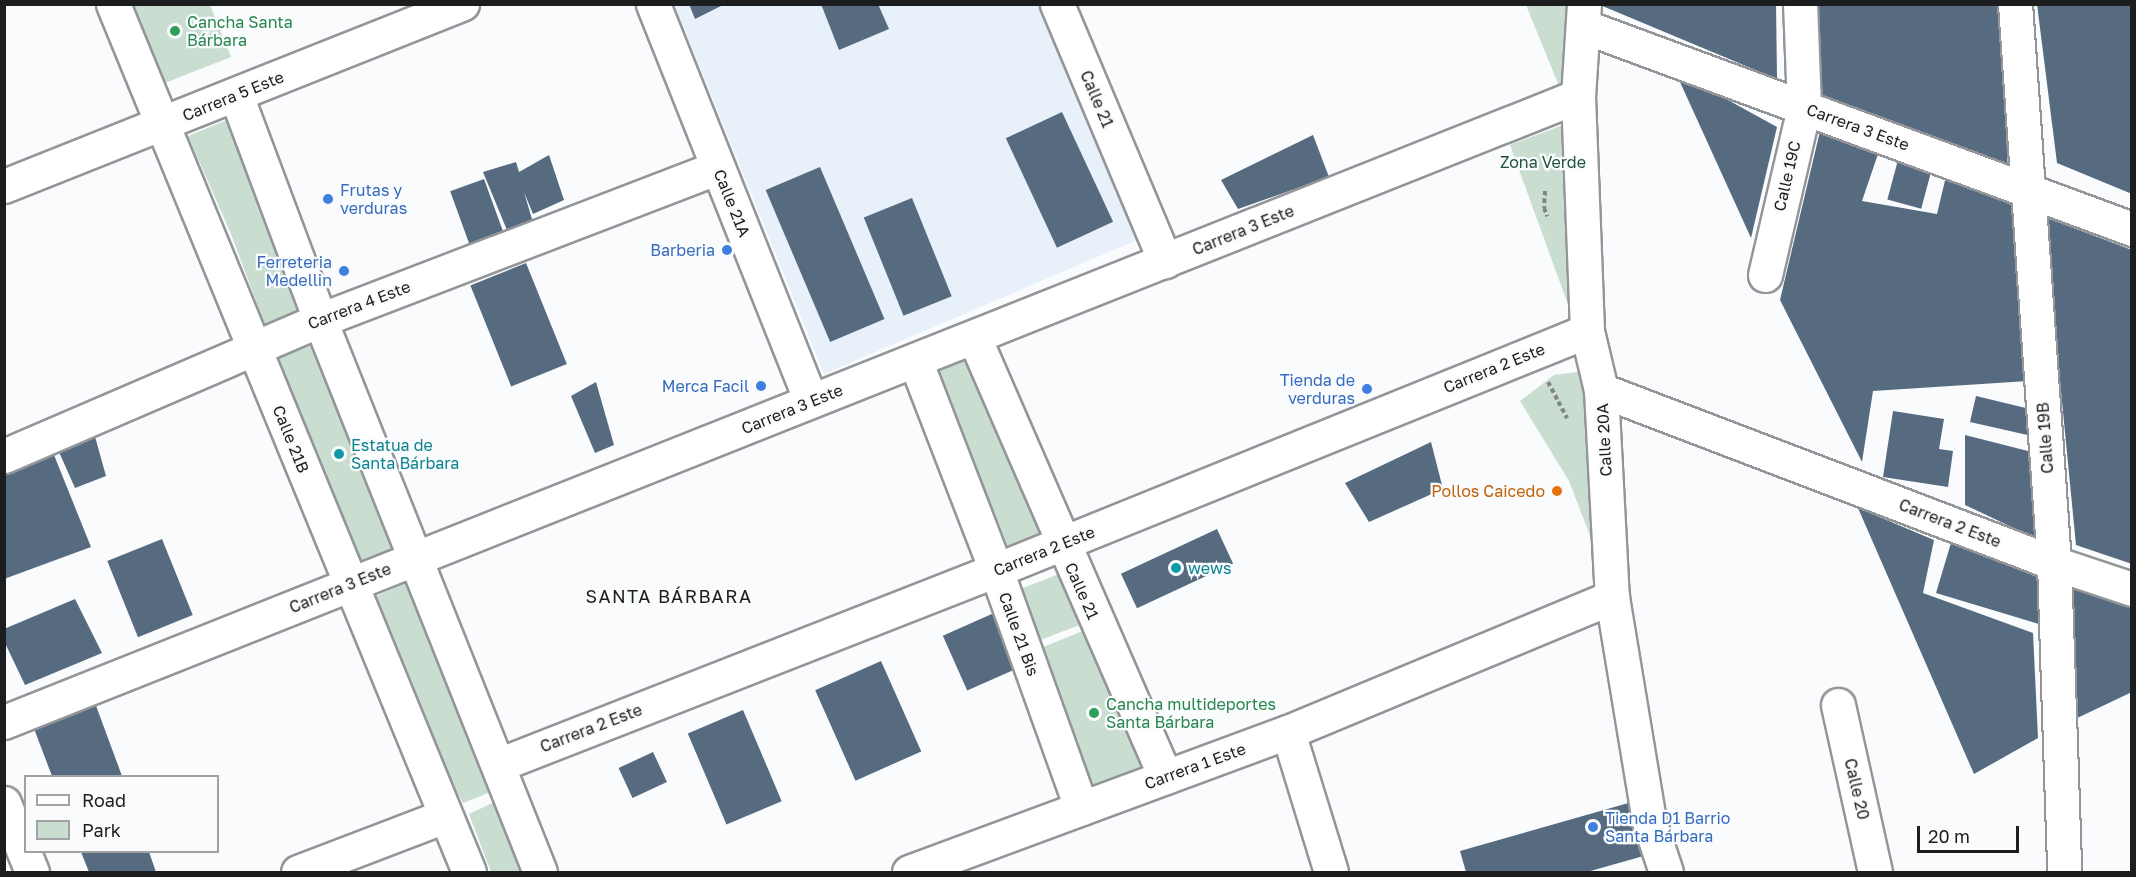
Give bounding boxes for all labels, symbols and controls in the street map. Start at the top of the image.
place label: Cancha Santa Bárbara [187,12,293,50]
marker: Cancha Santa Bárbara [168,24,182,38]
street label: Carrera 5 Este [179,67,287,125]
street label: Calle 21 [1076,67,1118,131]
street label: Carrera 3 Este [1804,100,1912,154]
street label: Calle 19C [1770,139,1804,213]
park label: Zona Verde [1500,152,1586,172]
street label: Calle 21A [710,166,754,240]
place label: Frutas y verduras [340,180,407,218]
marker: Frutas y verduras [321,192,335,206]
street label: Carrera 3 Este [1189,201,1297,259]
place label: Barberia [650,240,715,260]
marker: Barberia [720,243,734,257]
place label: Ferreteria Medellin [257,252,332,290]
marker: Ferreteria Medellin [337,264,351,278]
street label: Carrera 4 Este [305,277,413,333]
street label: Carrera 2 Este [1440,339,1548,397]
place label: Tienda de verduras [1280,370,1355,408]
place label: Merca Facil [662,376,749,396]
marker: Merca Facil [754,379,768,393]
street label: Carrera 3 Este [738,380,846,438]
marker: Tienda de verduras [1360,382,1374,396]
street label: Calle 21B [269,402,313,476]
street label: Calle 19B [2033,402,2057,474]
street label: Calle 20A [1592,403,1616,477]
place label: Estatua de Santa Bárbara [351,435,459,473]
marker: Estatua de Santa Bárbara [332,447,346,461]
place label: Pollos Caicedo [1431,481,1545,501]
marker: Pollos Caicedo [1550,484,1564,498]
street label: Carrera 2 Este [1896,495,2004,551]
street label: Carrera 2 Este [990,522,1098,580]
place label: wews [1188,558,1231,578]
street label: Carrera 3 Este [286,559,394,617]
street label: Calle 21 [1061,560,1103,622]
marker: wews [1169,561,1183,575]
district label: SANTA BÁRBARA [586,585,752,607]
street label: Calle 21 Bis [995,589,1043,679]
place label: Cancha multideportes Santa Bárbara [1106,694,1276,732]
street label: Carrera 2 Este [537,700,645,756]
marker: Cancha multideportes Santa Bárbara [1087,706,1101,720]
street label: Carrera 1 Este [1142,739,1248,793]
street label: Calle 20 [1841,756,1873,822]
legend [24,775,219,853]
text: Road [82,789,126,811]
place label: Tienda D1 Barrio Santa Bárbara [1605,808,1730,846]
scale bar [1920,814,2022,852]
text: Park [82,819,121,841]
marker: Tienda D1 Barrio Santa Bárbara [1586,820,1600,834]
text: 20 m [1928,825,1970,847]

